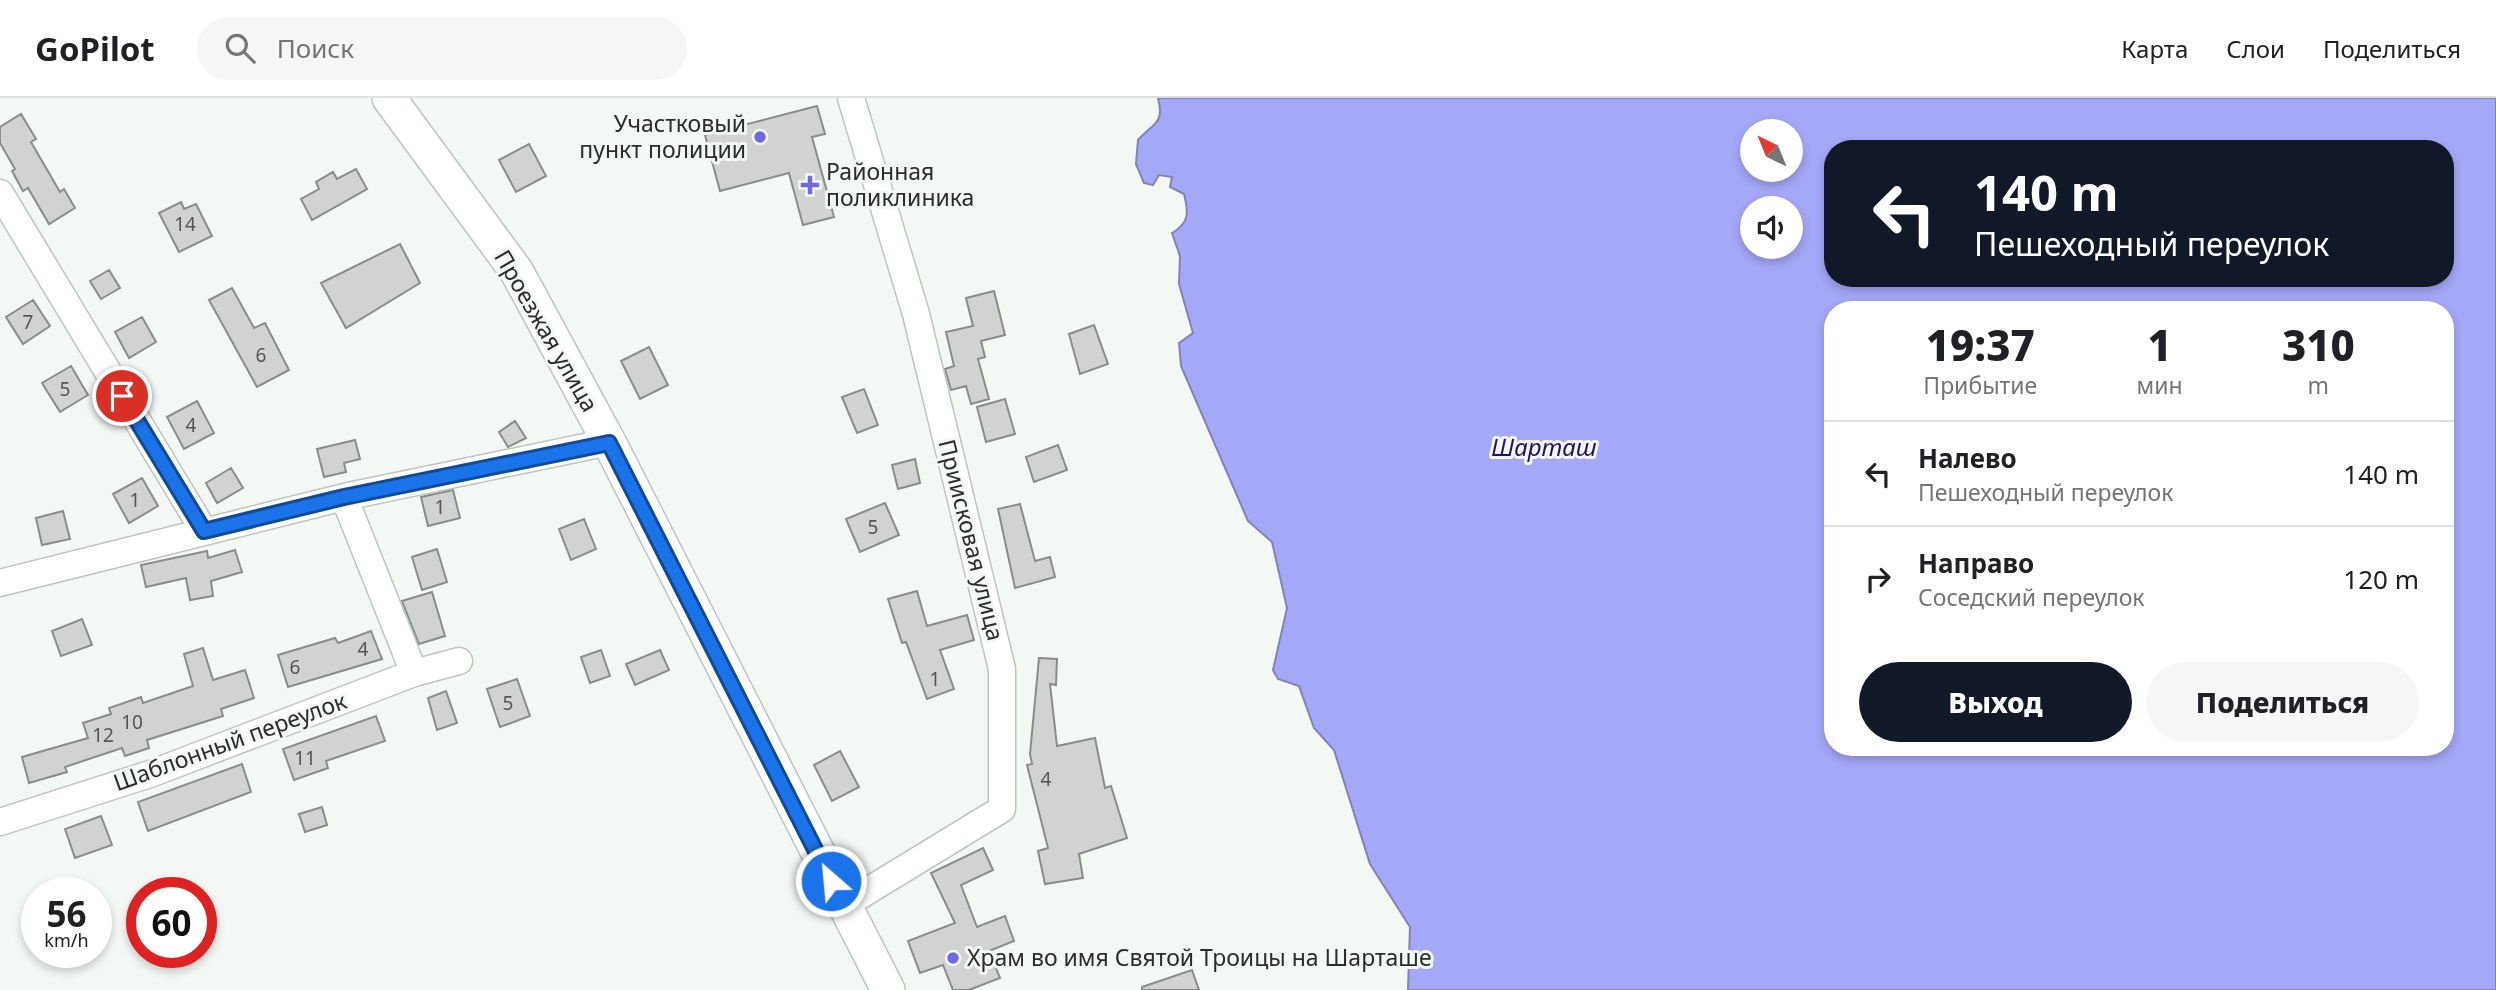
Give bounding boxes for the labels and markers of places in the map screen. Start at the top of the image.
place label: Участковый пункт полиции [579,107,746,165]
marker: Участковый пункт полиции [752,129,768,145]
place label: Районная поликлиника [826,155,974,213]
marker: Районная поликлиника [800,175,820,195]
pin [92,366,152,426]
place label: Храм во имя Святой Троицы на Шарташе [967,941,1432,973]
marker: Храм во имя Святой Троицы на Шарташе [945,950,961,966]

